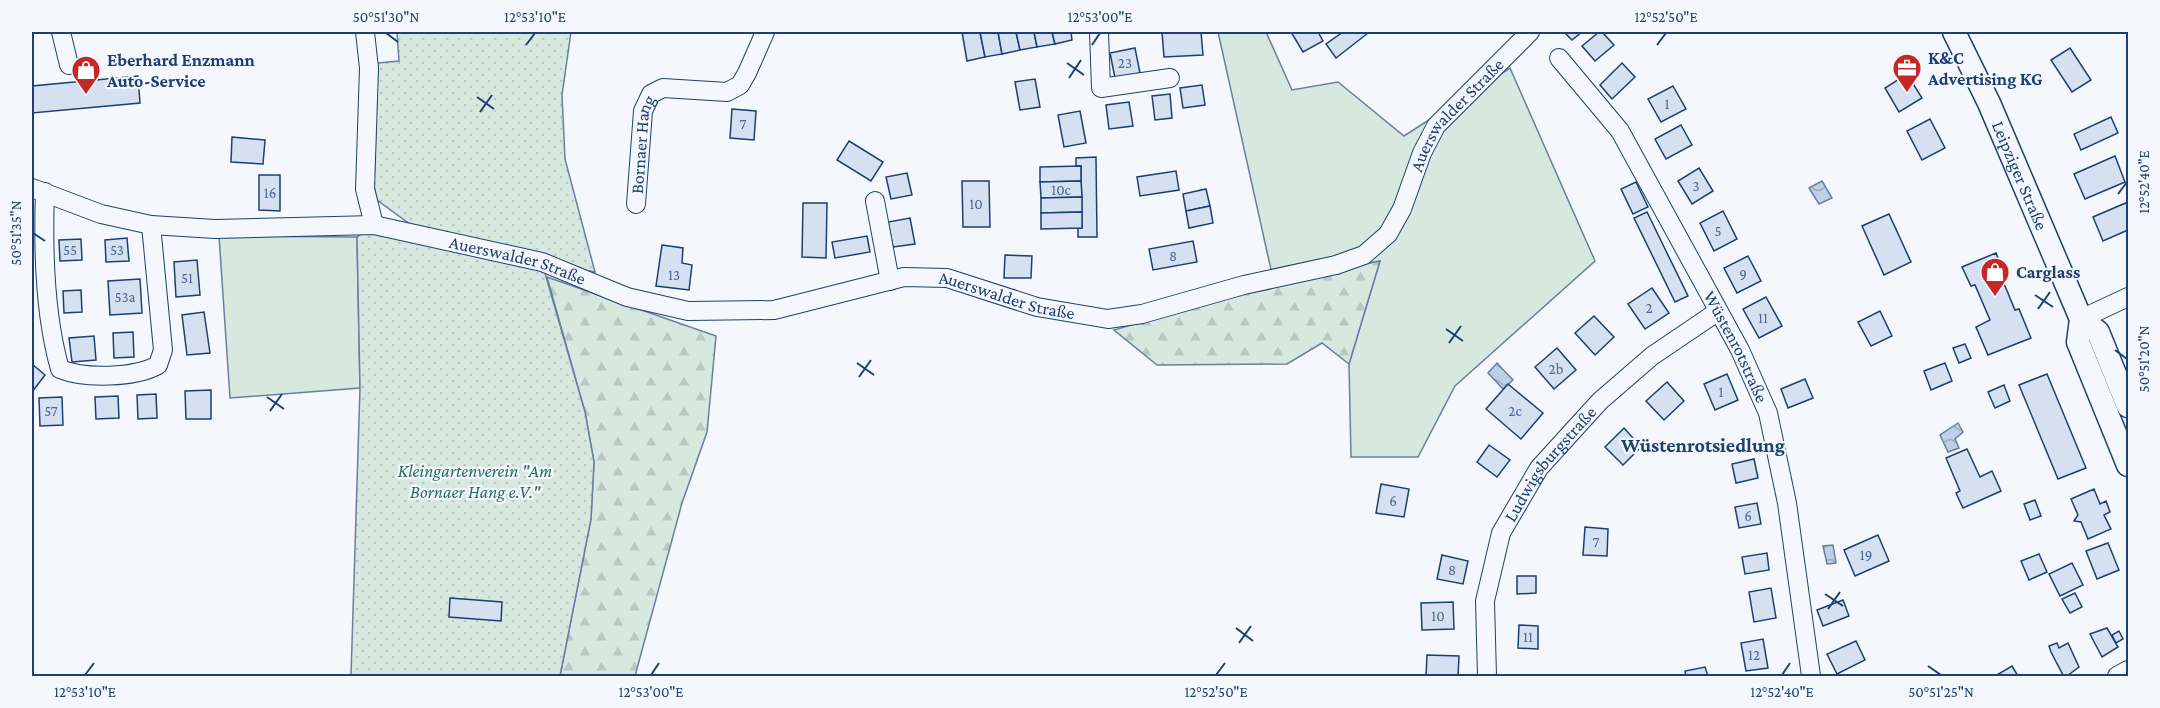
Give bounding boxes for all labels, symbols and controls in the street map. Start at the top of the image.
text: 50°51'30"N [353,9,419,25]
text: 12°53'10"E [504,9,566,25]
text: 12°53'00"E [1068,9,1132,25]
text: 12°52'50"E [1634,9,1698,25]
place label: K&C Advertising KG [1927,48,2043,89]
place label: Eberhard Enzmann Auto-Service [106,50,256,91]
office icon: K&C Advertising KG [1891,52,1923,94]
shop icon: Eberhard Enzmann Auto-Service [70,54,102,96]
street label: Auerswalder Straße [1406,54,1508,174]
house number: 23 [1118,55,1132,71]
street label: Bornaer Hang [627,92,659,194]
house number: 1 [1665,96,1670,112]
house number: 7 [740,116,747,132]
street label: Leipziger Straße [1988,118,2052,233]
text: 12°52'40"E [2136,150,2152,214]
house number: 3 [1692,178,1700,194]
house number: 10c [1051,182,1072,198]
house number: 16 [264,185,276,201]
house number: 10 [969,196,983,212]
text: 50°51'35"N [8,200,24,266]
house number: 5 [1714,223,1722,239]
street label: Auerswalder Straße [447,232,589,289]
house number: 55 [63,242,77,258]
house number: 53 [110,242,124,258]
house number: 8 [1169,248,1177,264]
shop icon: Carglass [1979,256,2011,298]
place label: Carglass [2016,262,2080,282]
house number: 9 [1739,266,1747,282]
house number: 13 [668,267,680,283]
street label: Auerswalder Straße [939,268,1076,323]
house number: 51 [181,270,193,286]
street label: Wüstenrotstraße [1699,287,1772,406]
house number: 53a [115,289,136,305]
house number: 2 [1645,300,1653,316]
house number: 11 [1758,310,1768,326]
text: 50°51'20"N [2136,325,2152,392]
house number: 2b [1549,361,1564,377]
house number: 1 [1719,384,1724,400]
street label: Ludwigsburgstraße [1500,402,1600,525]
house number: 57 [44,403,58,419]
house number: 2c [1508,403,1522,419]
district label: Wüstenrotsiedlung [1620,434,1785,456]
park label: Kleingartenverein "Am Bornaer Hang e.V." [398,461,552,502]
house number: 6 [1389,493,1397,509]
house number: 6 [1744,508,1752,524]
house number: 7 [1593,534,1600,550]
house number: 19 [1860,547,1872,563]
house number: 8 [1448,562,1456,578]
house number: 10 [1431,608,1445,624]
house number: 11 [1523,629,1533,645]
house number: 12 [1748,647,1760,663]
text: 12°53'10"E [54,684,116,700]
text: 12°53'00"E [619,684,683,700]
text: 12°52'50"E [1184,684,1248,700]
text: 12°52'40"E [1750,684,1814,700]
text: 50°51'25"N [1908,684,1974,700]

